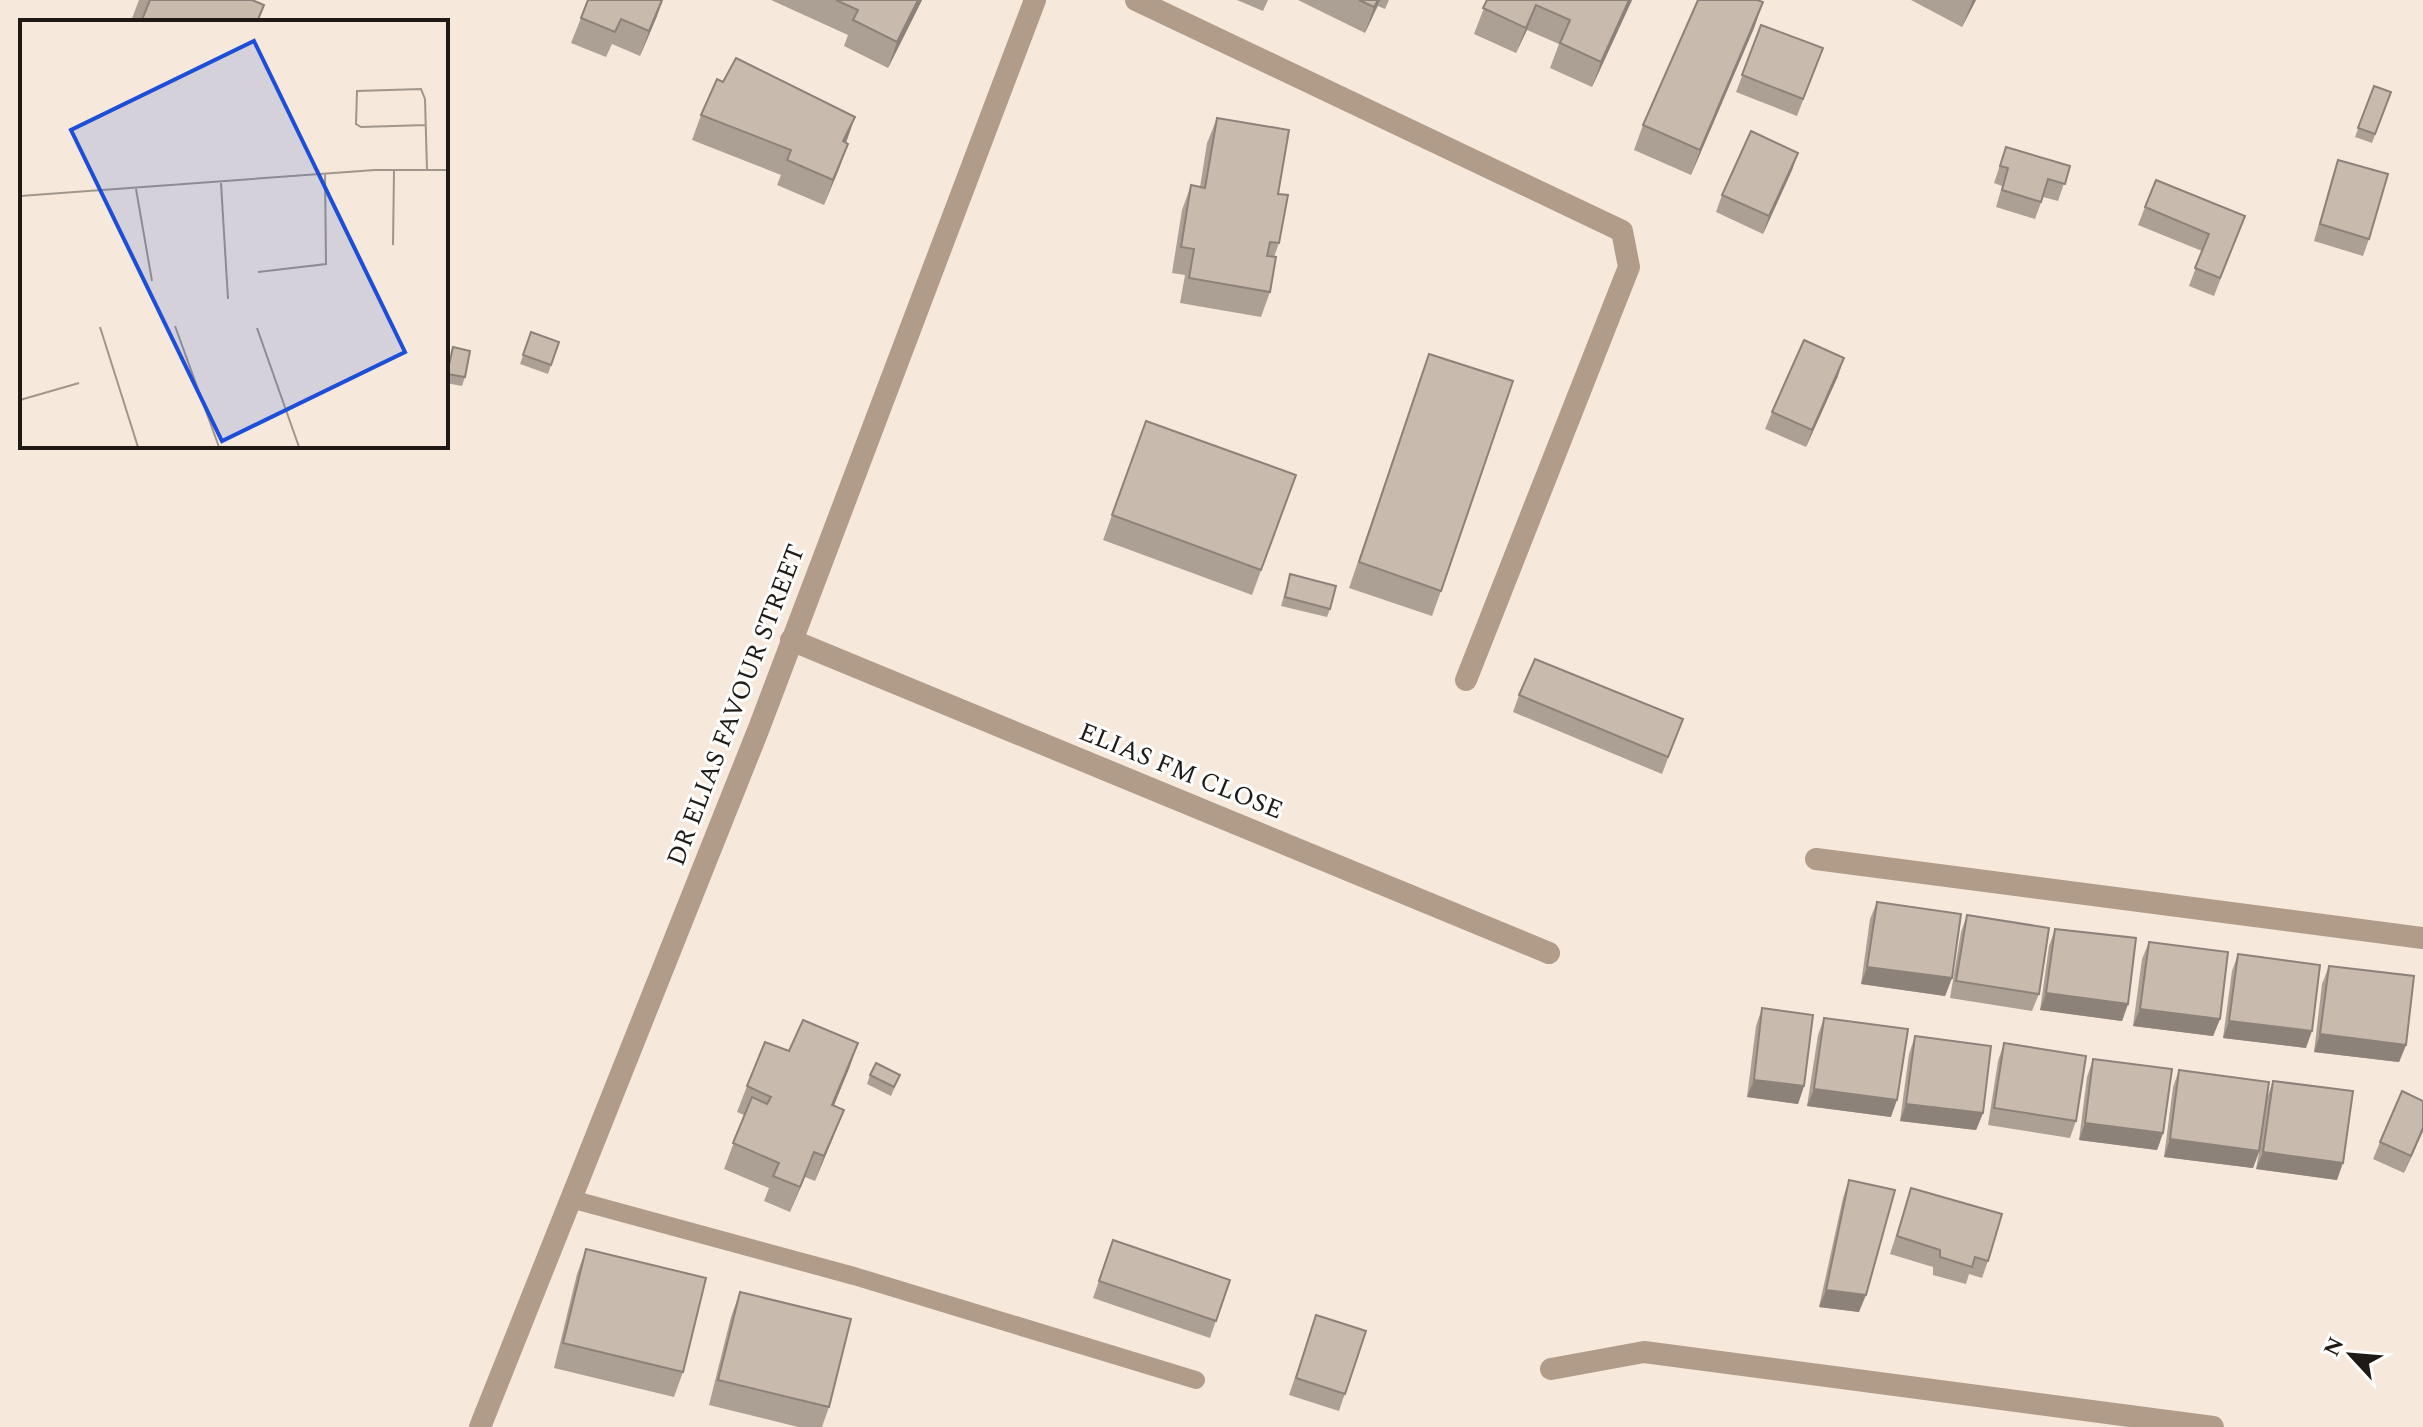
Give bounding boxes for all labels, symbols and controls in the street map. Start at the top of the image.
inset map [20,20,448,448]
street label: DR ELIAS FAVOUR STREET [656,538,816,872]
street label: ELIAS FM CLOSE [1073,712,1289,830]
north arrow [2311,1315,2391,1395]
text: N [2316,1332,2353,1362]

